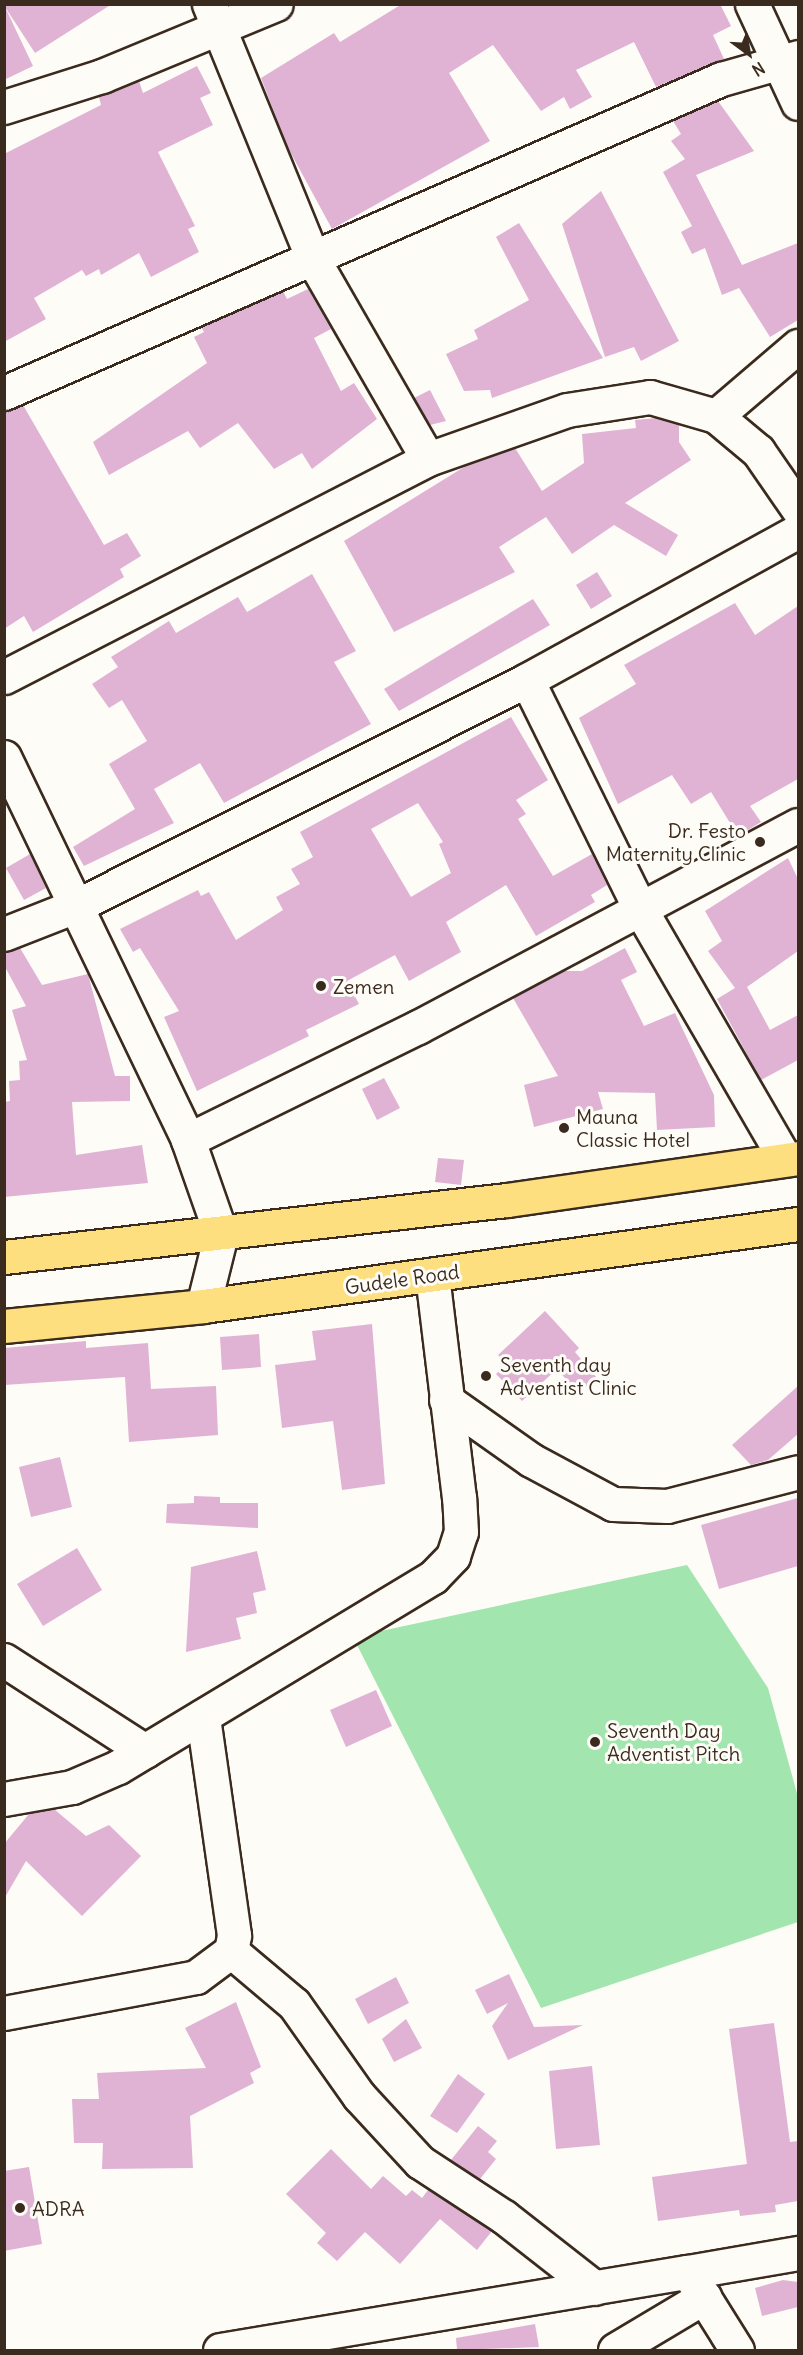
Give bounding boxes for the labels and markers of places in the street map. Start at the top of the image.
place label: Dr. Festo Maternity Clinic [606,819,746,866]
marker: Dr. Festo Maternity Clinic [751,833,769,851]
place label: Zemen [333,974,394,998]
marker: Zemen [314,979,328,993]
place label: Mauna Classic Hotel [576,1104,690,1151]
marker: Mauna Classic Hotel [557,1121,571,1135]
place label: Seventh day Adventist Clinic [500,1352,637,1399]
marker: Seventh day Adventist Clinic [477,1367,495,1385]
place label: Seventh Day Adventist Pitch [607,1718,740,1765]
marker: Seventh Day Adventist Pitch [588,1735,602,1749]
place label: ADRA [32,2196,85,2220]
marker: ADRA [13,2201,27,2215]

